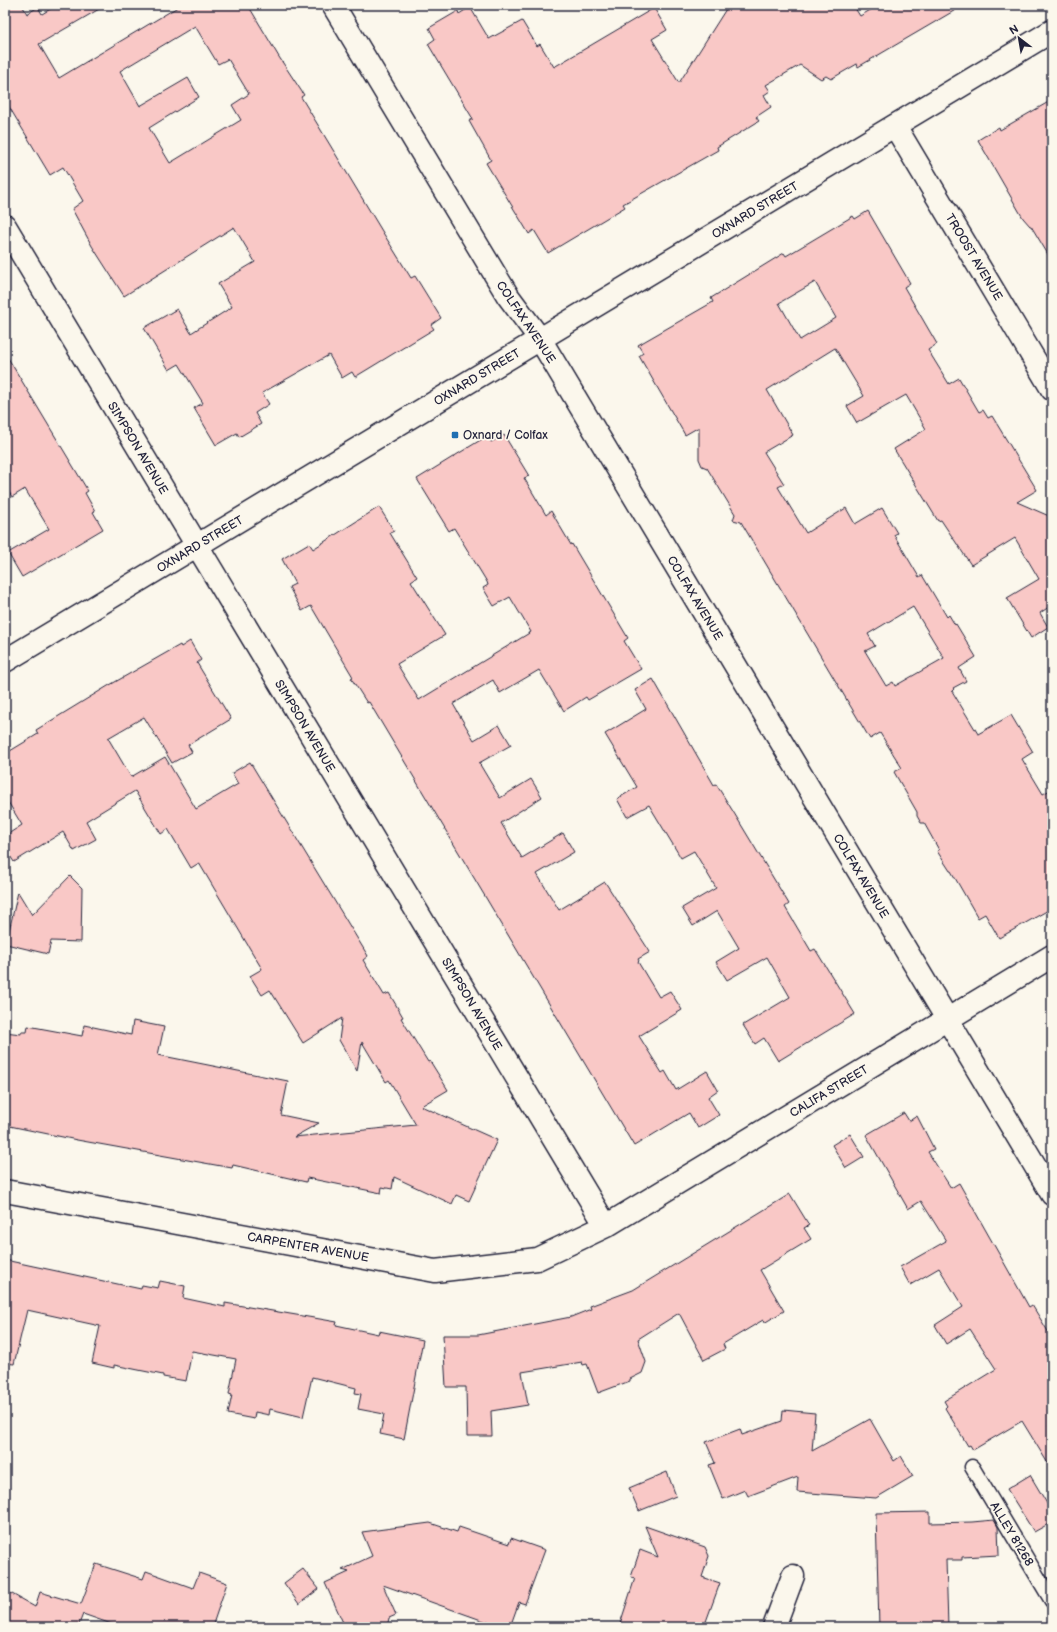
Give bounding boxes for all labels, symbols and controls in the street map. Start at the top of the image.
north arrow [999,18,1039,58]
text: N [1007,22,1021,38]
street label: OXNARD STREET [709,178,802,242]
street label: TROOST AVENUE [942,211,1005,304]
street label: COLFAX AVENUE [493,278,559,366]
street label: OXNARD STREET [431,345,524,409]
street label: SIMPSON AVENUE [104,399,171,497]
place label: Oxnard / Colfax [463,428,548,443]
marker: Oxnard / Colfax [450,430,460,440]
street label: OXNARD STREET [154,512,247,576]
street label: COLFAX AVENUE [663,553,726,643]
street label: SIMPSON AVENUE [271,677,338,775]
street label: COLFAX AVENUE [829,831,892,921]
street label: SIMPSON AVENUE [438,955,505,1053]
street label: CALIFA STREET [787,1062,872,1121]
street label: CARPENTER AVENUE [246,1229,370,1266]
street label: ALLEY 81268 [987,1499,1037,1569]

